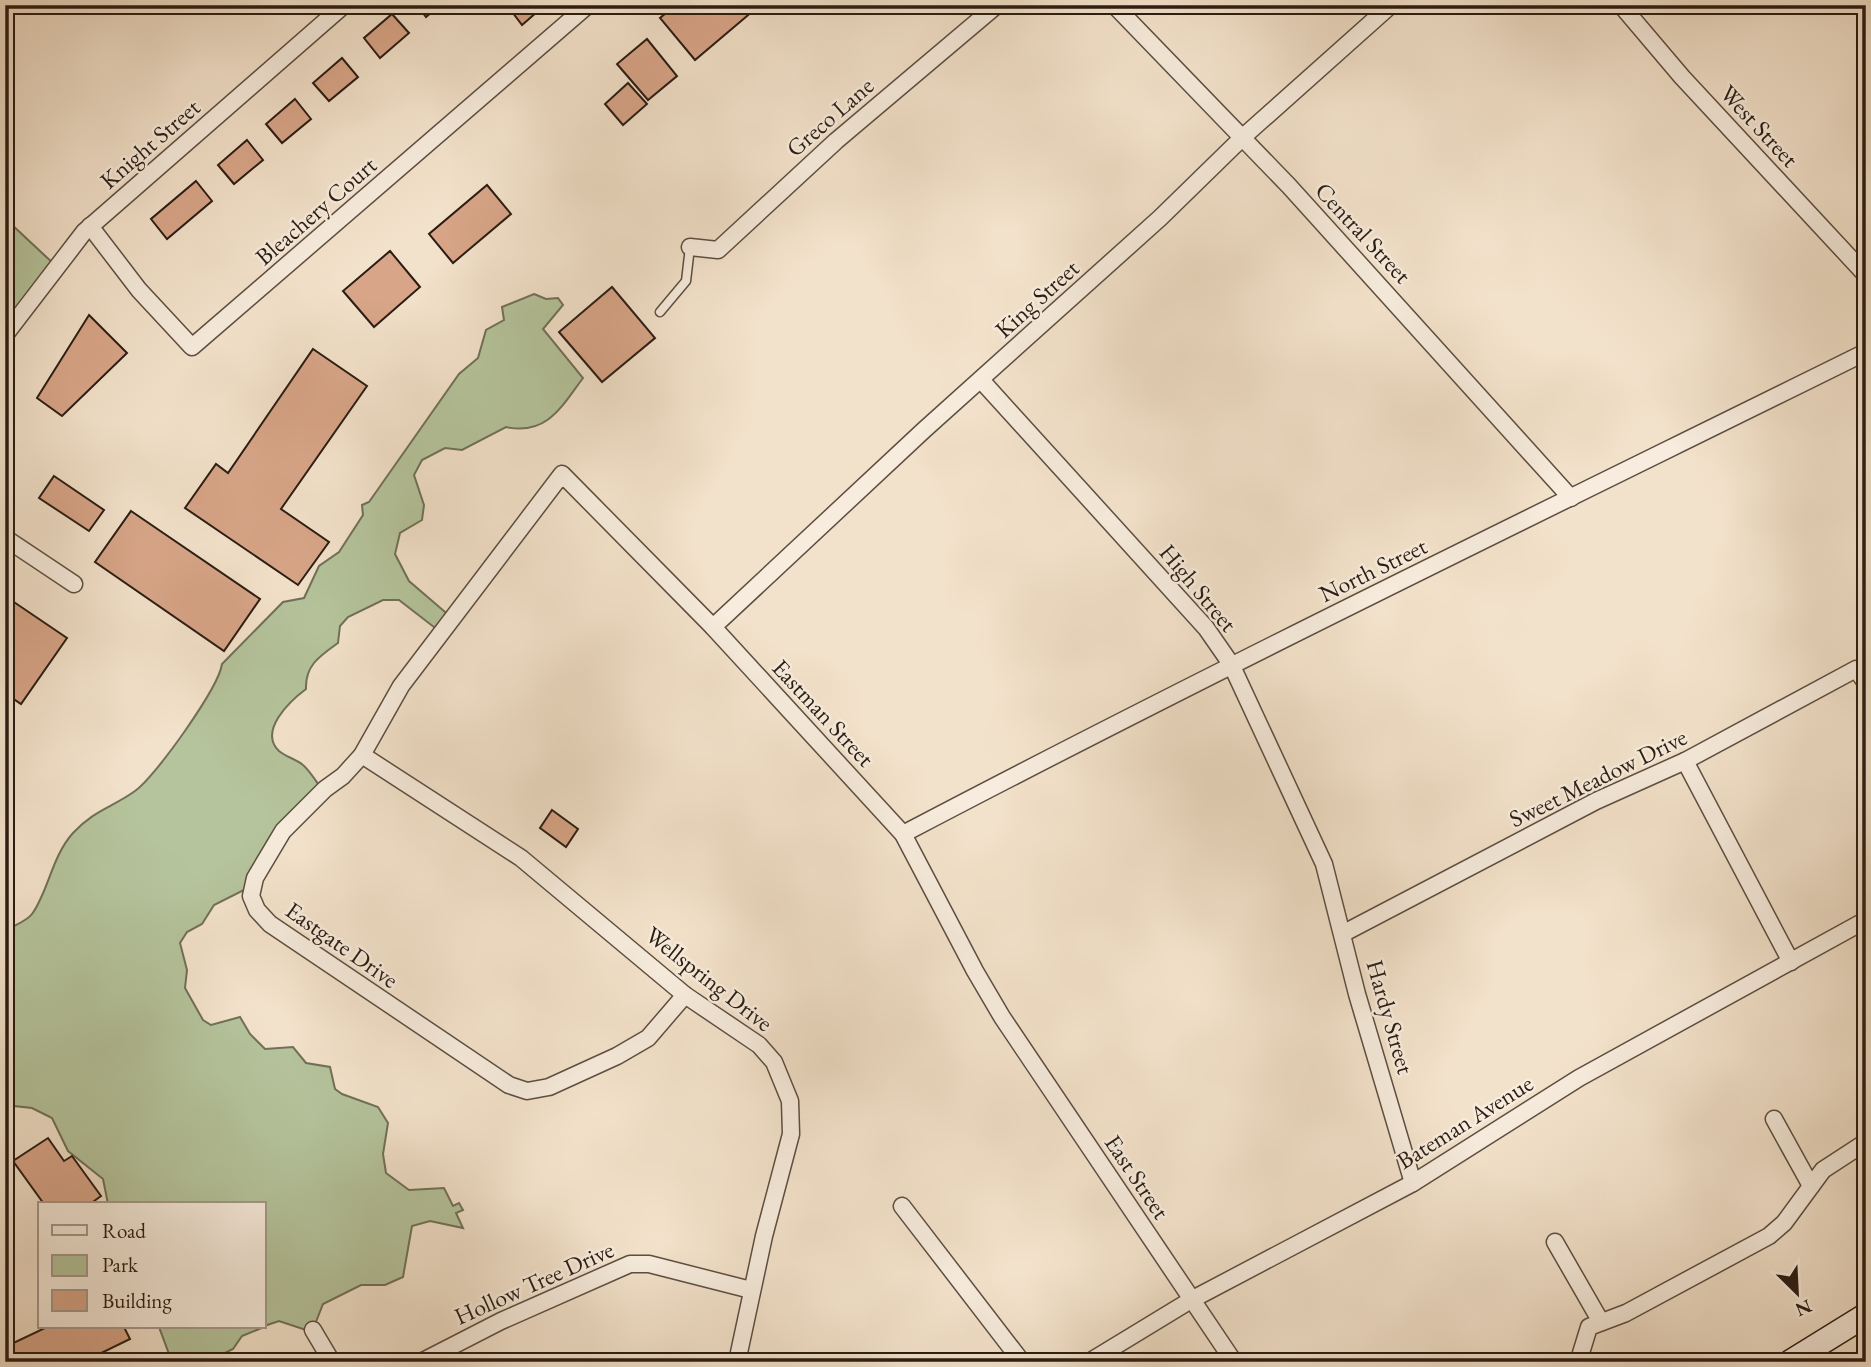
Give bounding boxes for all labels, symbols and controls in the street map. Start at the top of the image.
street label: Greco Lane [779,70,880,163]
street label: West Street [1713,78,1806,174]
street label: Knight Street [93,91,207,196]
street label: Bleachery Court [249,149,383,272]
street label: Central Street [1309,175,1418,290]
street label: King Street [988,252,1086,345]
street label: North Street [1314,530,1432,609]
street label: High Street [1153,537,1245,638]
street label: Eastman Street [766,652,881,773]
street label: Sweet Meadow Drive [1504,721,1692,834]
street label: Eastgate Drive [280,894,405,995]
street label: Wellspring Drive [639,919,779,1038]
street label: Hardy Street [1359,956,1422,1078]
street label: Bateman Avenue [1391,1067,1539,1176]
street label: East Street [1098,1129,1177,1225]
legend [38,1202,266,1328]
text: Road [102,1217,146,1244]
street label: Hollow Tree Drive [449,1234,618,1332]
text: Park [102,1251,139,1278]
north arrow [1762,1258,1832,1328]
text: Building [102,1287,172,1314]
text: N [1791,1294,1816,1323]

